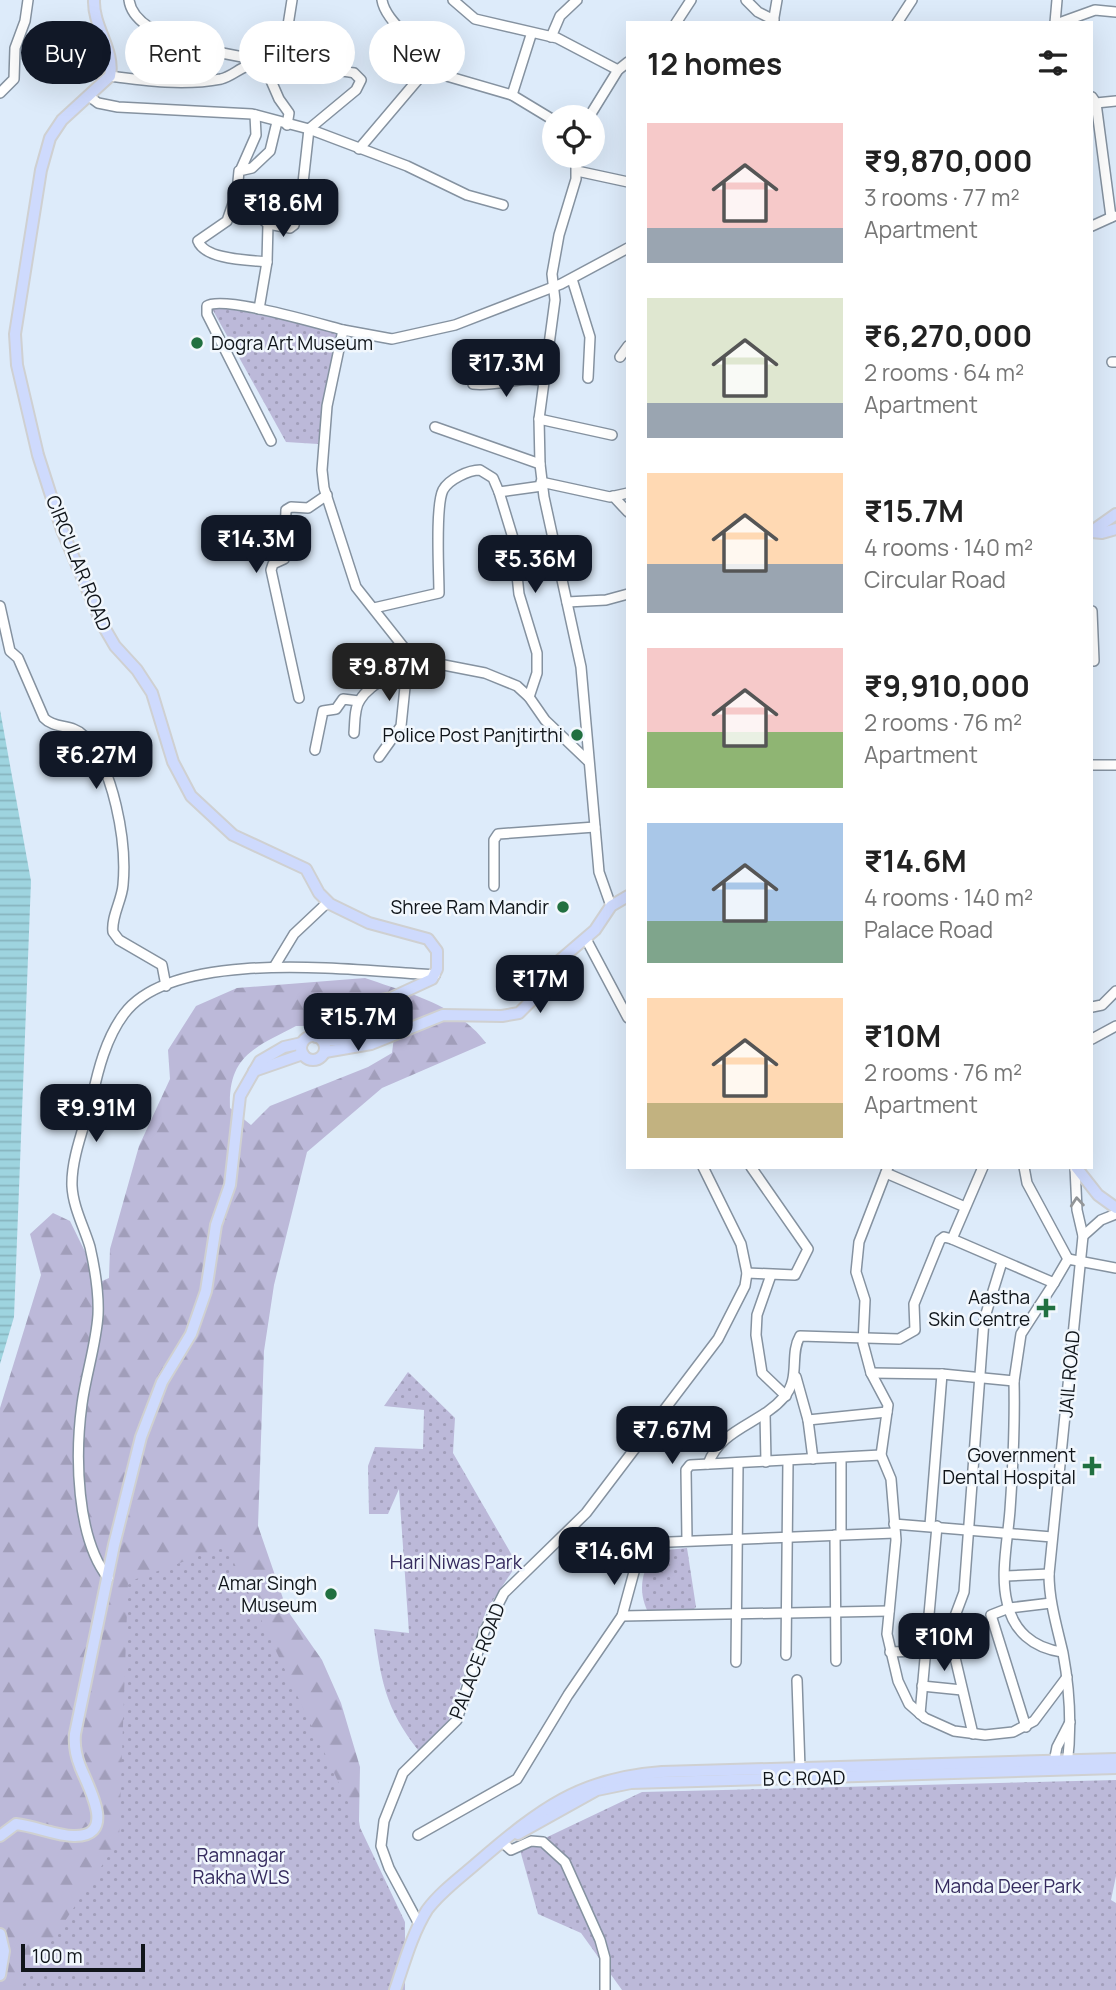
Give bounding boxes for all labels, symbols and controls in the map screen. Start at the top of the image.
chip: Buy [21,21,111,84]
chip: Rent [125,21,225,84]
chip: Filters [239,21,355,84]
chip: New [369,21,465,84]
text: 12 homes [647,43,782,84]
icon: filters [1034,44,1072,82]
map controls [542,105,605,168]
button: locate [542,105,605,168]
text: ₹9,870,000 [864,140,1033,181]
icon: home [703,151,787,235]
pin: ₹18.6M [226,180,340,239]
text: 3 rooms · 77 m² [864,181,1020,213]
text: ₹18.6M [243,186,323,218]
text: Apartment [864,213,978,245]
text: ₹6,270,000 [864,315,1032,356]
icon: home [703,326,787,410]
place label: Dogra Art Museum [211,330,373,356]
marker: Dogra Art Museum [189,335,205,351]
pin: ₹17.3M [449,340,563,399]
text: ₹17.3M [468,346,544,378]
text: 2 rooms · 64 m² [864,356,1024,388]
text: Apartment [864,388,978,420]
text: ₹15.7M [864,490,964,531]
street label: CIRCULAR ROAD [40,491,118,635]
icon: home [703,501,787,585]
pin: ₹14.3M [199,516,313,575]
text: ₹14.3M [217,522,295,554]
text: 4 rooms · 140 m² [864,531,1033,563]
pin: ₹5.36M [478,536,592,595]
text: ₹5.36M [494,542,576,574]
text: Circular Road [864,563,1006,595]
pin: ₹9.87M [332,644,446,703]
text: ₹9.87M [348,650,430,682]
text: ₹9,910,000 [864,665,1030,706]
icon: home [703,676,787,760]
text: 2 rooms · 76 m² [864,706,1022,738]
place label: Police Post Panjtirthi [383,722,563,748]
marker: Police Post Panjtirthi [569,727,585,743]
pin: ₹6.27M [39,732,153,791]
text: ₹6.27M [55,738,137,770]
text: Apartment [864,738,978,770]
text: ₹14.6M [864,840,967,881]
icon: home [703,851,787,935]
text: 4 rooms · 140 m² [864,881,1033,913]
place label: Shree Ram Mandir [391,894,549,920]
marker: Shree Ram Mandir [555,899,571,915]
text: Palace Road [864,913,993,945]
pin: ₹17M [499,956,581,1015]
text: ₹17M [512,962,568,994]
pin: ₹15.7M [301,993,415,1053]
text: ₹15.7M [320,1000,396,1032]
text: ₹10M [864,1015,941,1056]
icon: home [703,1026,787,1110]
text: 2 rooms · 76 m² [864,1056,1022,1088]
pin: ₹9.91M [39,1084,153,1144]
text: Apartment [864,1088,978,1120]
text: ₹9.91M [56,1091,136,1123]
one-way arrow [1070,1196,1085,1207]
place label: Aastha Skin Centre [928,1284,1030,1332]
marker: Aastha Skin Centre [1036,1298,1056,1318]
street label: JAIL ROAD [1052,1329,1086,1419]
pin: ₹7.67M [615,1406,729,1466]
text: ₹7.67M [632,1413,712,1445]
place label: Government Dental Hospital [942,1442,1076,1490]
marker: Government Dental Hospital [1082,1456,1102,1476]
pin: ₹14.6M [557,1528,671,1587]
text: ₹14.6M [575,1534,653,1566]
park label: Hari Niwas Park [390,1549,523,1575]
place label: Amar Singh Museum [218,1570,317,1618]
marker: Amar Singh Museum [323,1586,339,1602]
street label: PALACE ROAD [443,1599,511,1723]
pin: ₹10M [903,1614,985,1673]
text: ₹10M [914,1620,974,1652]
street label: B C ROAD [762,1764,846,1792]
park label: Ramnagar Rakha WLS [193,1842,290,1890]
park label: Manda Deer Park [935,1873,1082,1899]
scale bar [21,1941,145,1973]
text: 100 m [32,1943,83,1969]

